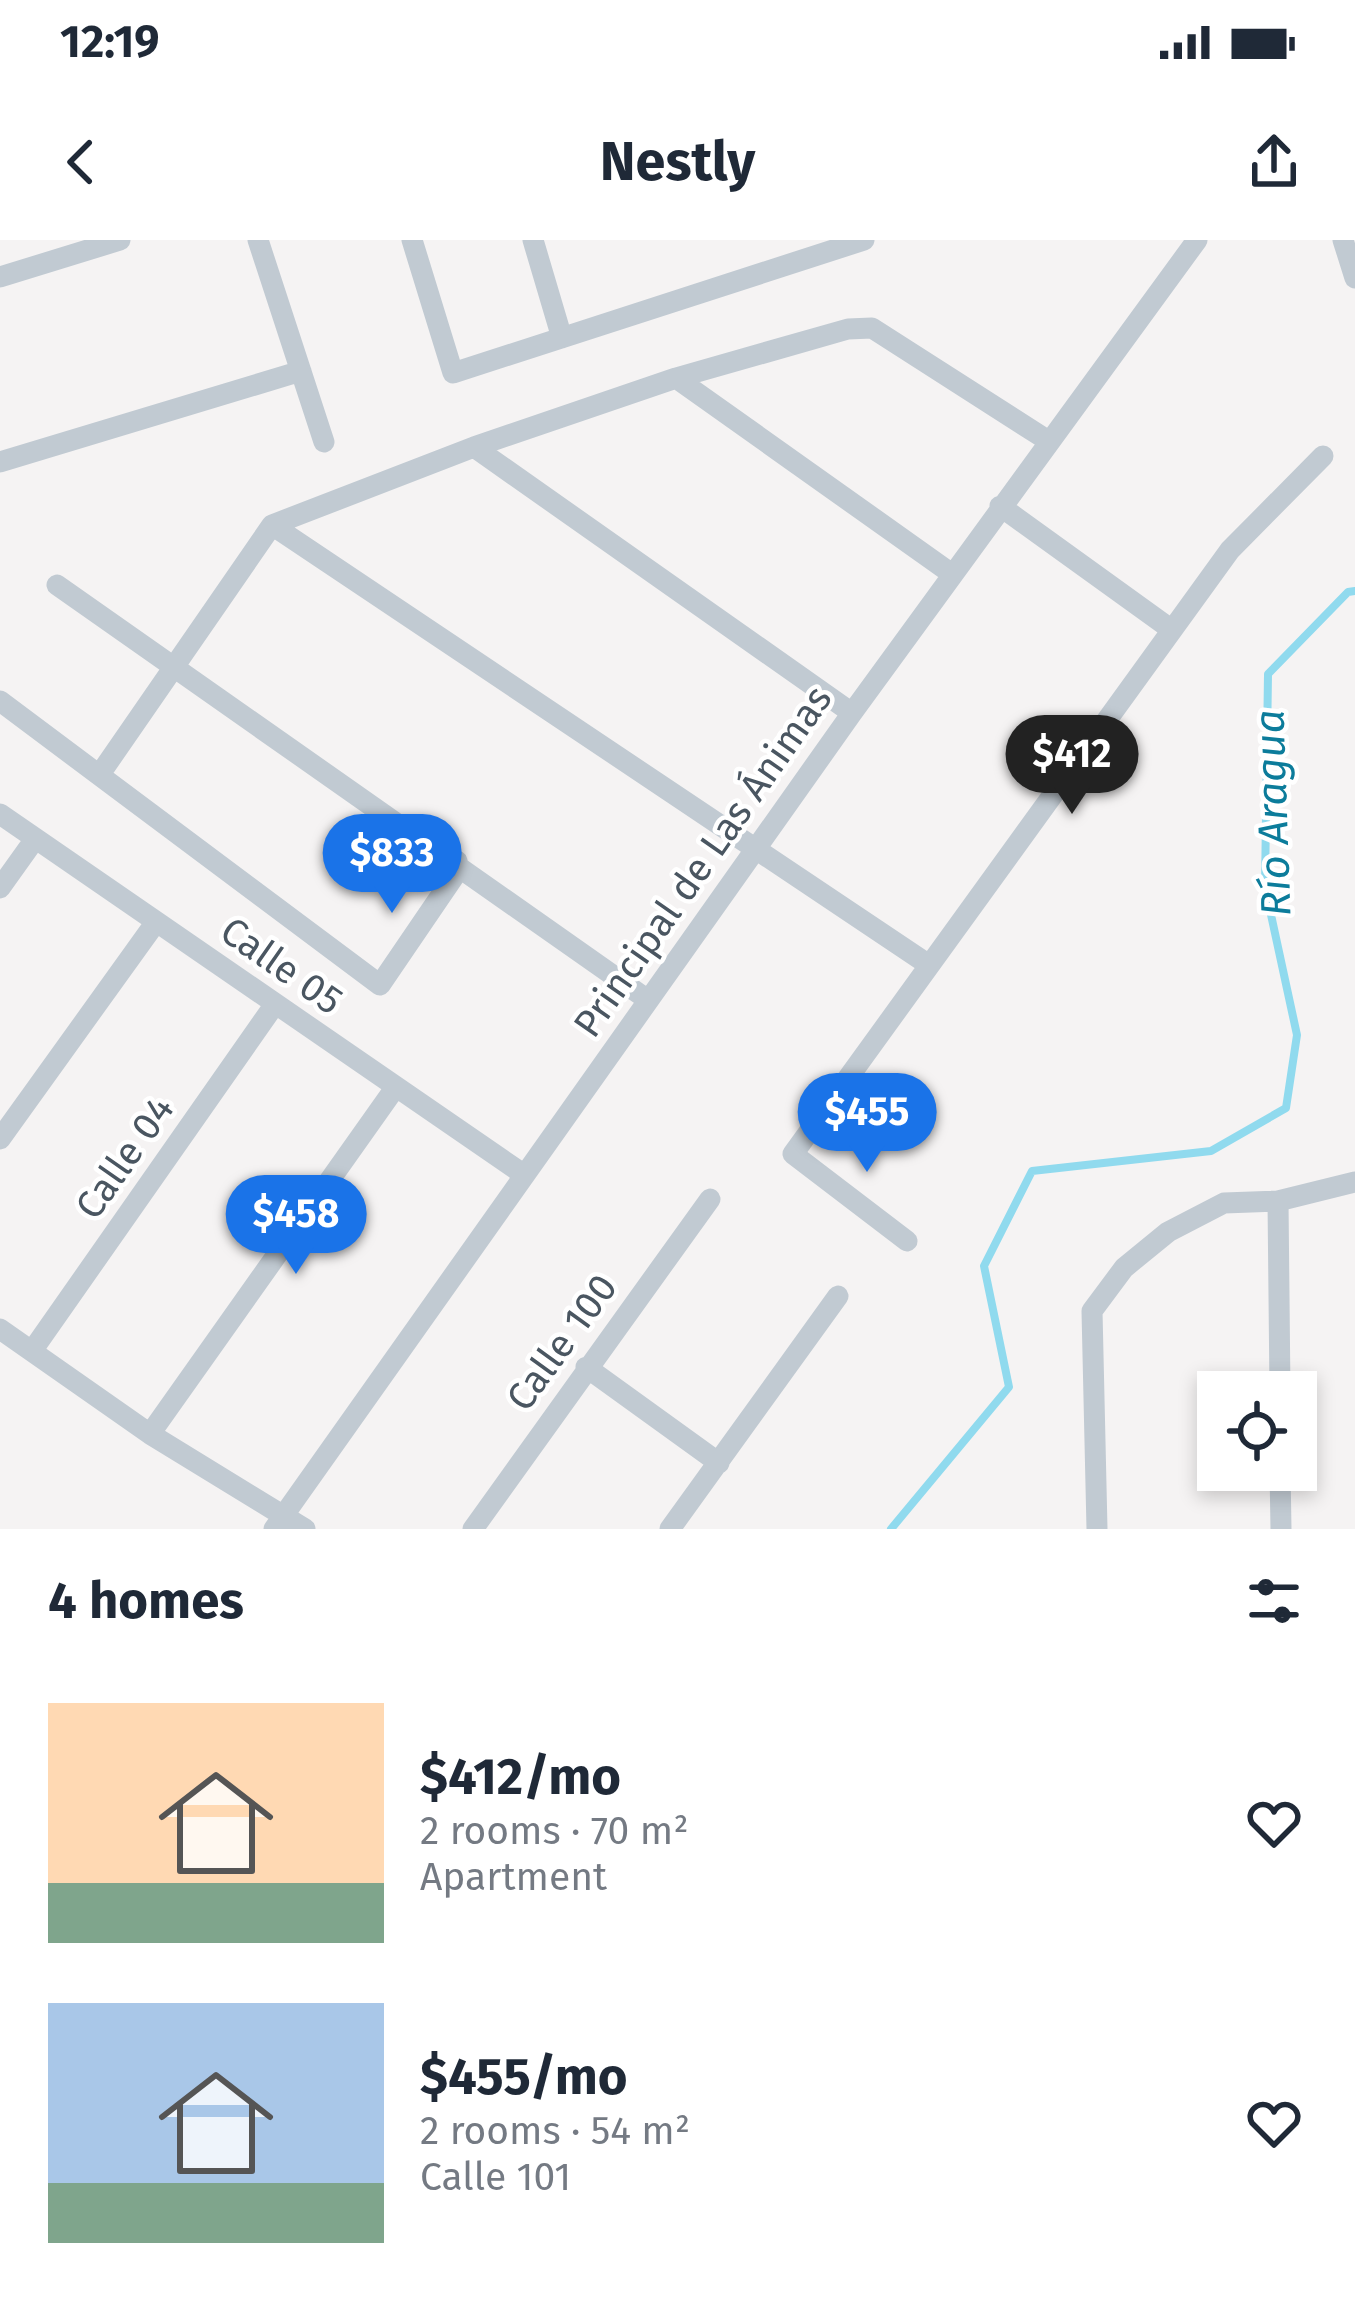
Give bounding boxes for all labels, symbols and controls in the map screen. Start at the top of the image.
text: 12:19 [60,15,160,69]
icon: back [48,129,114,195]
icon: share [1241,129,1307,195]
text: Nestly [600,130,755,194]
street label: Principal de Las Ánimas [564,677,841,1046]
water label: Río Aragua [1244,709,1302,917]
pin: $412 [1001,715,1143,817]
text: $412 [1033,731,1111,777]
pin: $833 [321,814,463,916]
text: $833 [350,830,434,876]
street label: Calle 05 [212,907,351,1024]
pin: $455 [796,1073,938,1175]
street label: Calle 04 [66,1087,184,1228]
text: $455 [825,1089,909,1135]
pin: $458 [225,1175,367,1277]
text: $458 [253,1191,339,1237]
street label: Calle 100 [497,1266,627,1420]
map controls [1197,1371,1317,1491]
button: locate [1197,1371,1317,1491]
icon: filters [1241,1568,1307,1634]
text: 4 homes [48,1570,244,1632]
text: $412/mo [420,1746,621,1808]
icon: home [144,1751,288,1895]
icon: heart [1241,1790,1307,1856]
text: 2 rooms · 70 m² [420,1808,689,1854]
text: Apartment [420,1854,607,1900]
text: $455/mo [420,2046,628,2108]
icon: home [144,2051,288,2195]
icon: heart [1241,2090,1307,2156]
text: 2 rooms · 54 m² [420,2108,690,2154]
text: Calle 101 [420,2154,571,2200]

